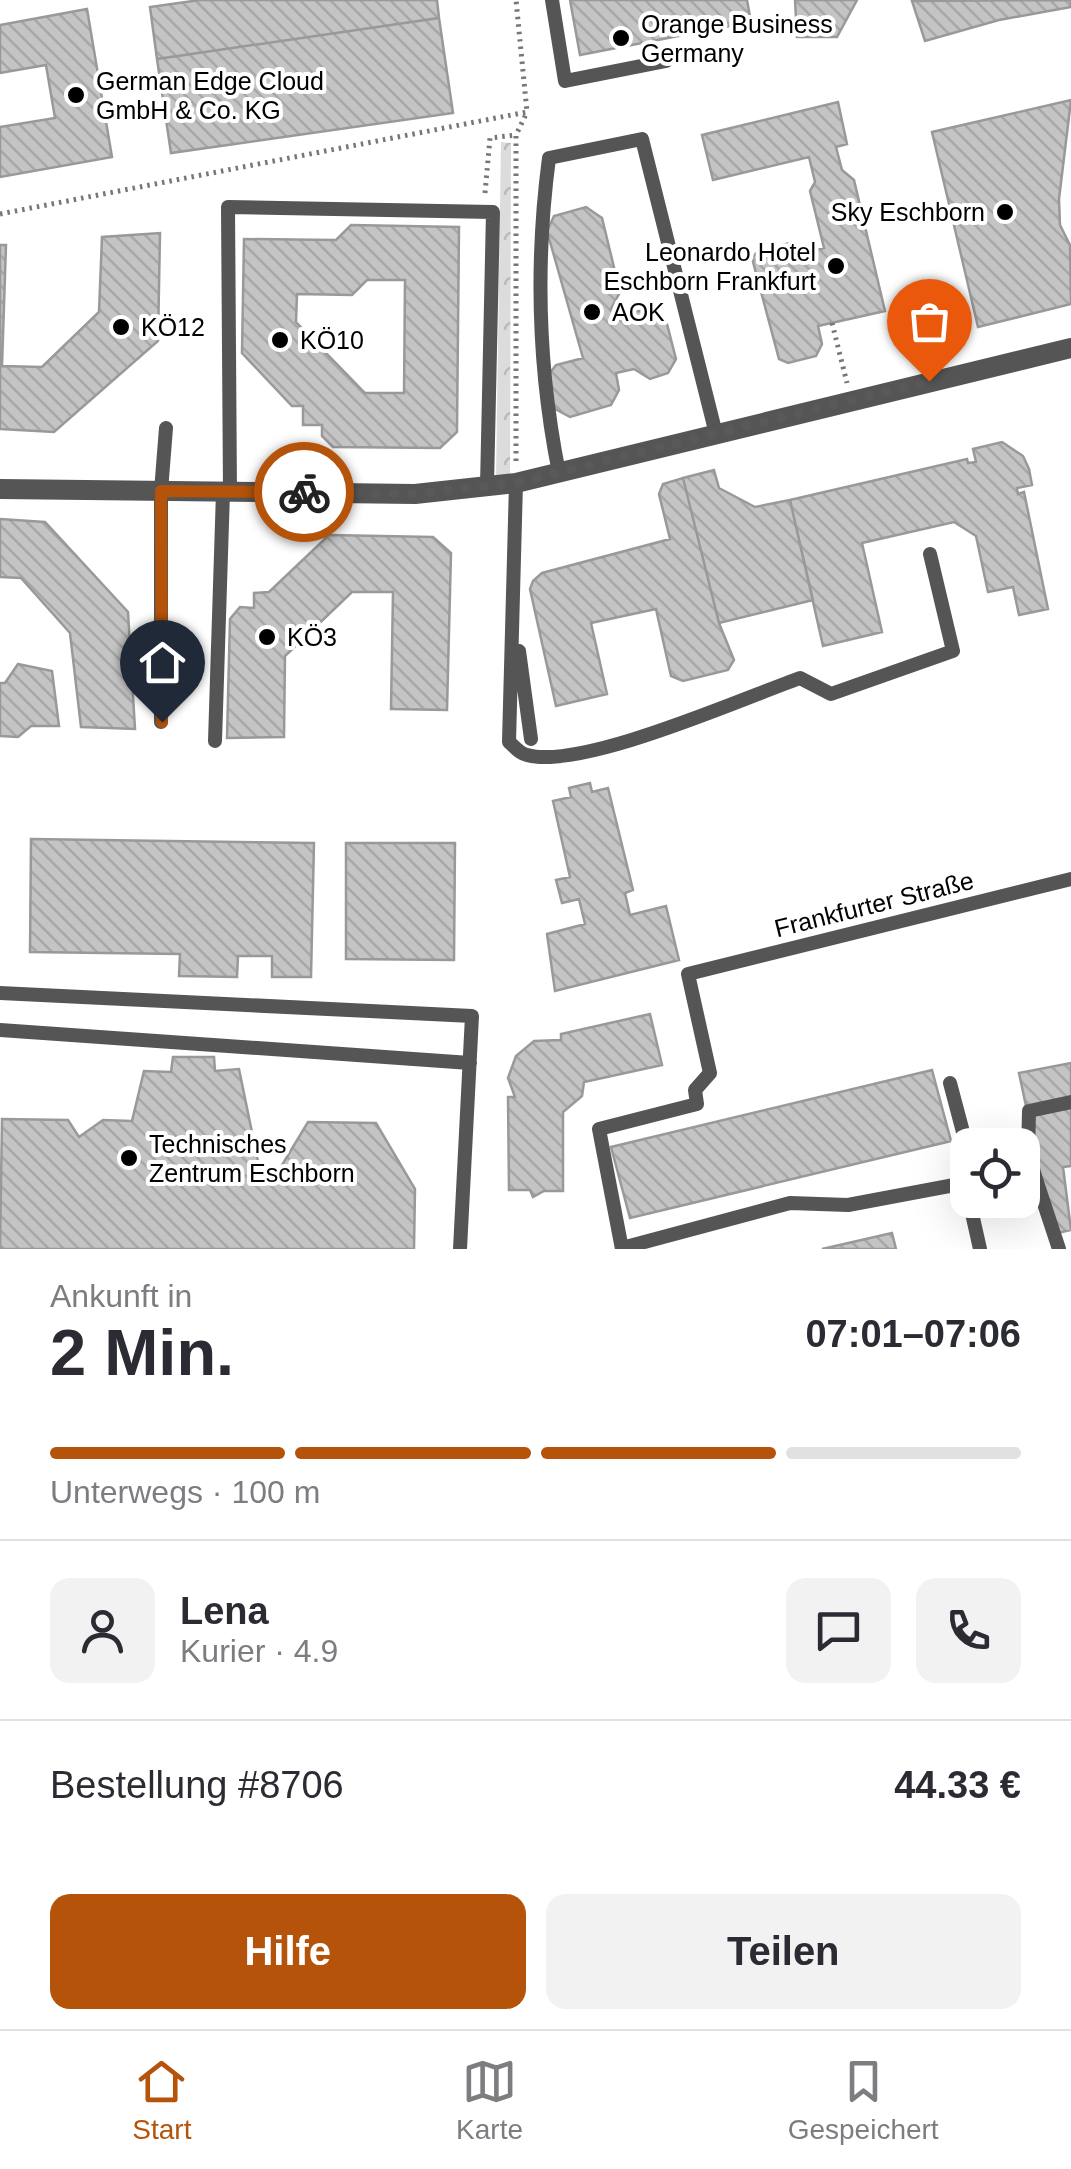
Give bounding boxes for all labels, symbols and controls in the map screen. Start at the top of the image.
place label: Orange Business Germany [641,10,833,67]
marker: Orange Business Germany [610,27,632,49]
place label: German Edge Cloud GmbH & Co. KG [96,67,324,124]
marker: German Edge Cloud GmbH & Co. KG [65,84,87,106]
place label: Sky Eschborn [831,198,985,226]
marker: Sky Eschborn [994,201,1016,223]
place label: Leonardo Hotel Eschborn Frankfurt [603,238,816,295]
marker: Leonardo Hotel Eschborn Frankfurt [825,255,847,277]
pin [887,279,972,382]
icon: bag [902,294,957,349]
place label: AOK [612,298,665,326]
marker: AOK [581,301,603,323]
place label: KÖ12 [141,313,205,341]
marker: KÖ12 [110,316,132,338]
place label: KÖ10 [300,326,364,354]
marker: KÖ10 [269,329,291,351]
courier [254,442,354,542]
icon: bike [277,465,332,520]
pin [120,620,205,723]
place label: KÖ3 [287,623,337,651]
marker: KÖ3 [256,626,278,648]
icon: home [135,635,190,690]
street label: Frankfurter Straße [772,866,976,942]
map controls [950,1128,1040,1218]
button: locate [950,1128,1040,1218]
place label: Technisches Zentrum Eschborn [149,1130,355,1187]
marker: Technisches Zentrum Eschborn [118,1147,140,1169]
text: Ankunft in [50,1278,192,1314]
text: 07:01–07:06 [805,1313,1021,1355]
text: 2 Min. [50,1316,234,1389]
text: Unterwegs · 100 m [50,1474,320,1510]
button: person [50,1578,155,1683]
button: chat [786,1578,891,1683]
button: phone [916,1578,1021,1683]
text: Lena [180,1590,269,1632]
text: Kurier · 4.9 [180,1633,338,1669]
text: Bestellung #8706 [50,1764,344,1806]
text: 44.33 € [894,1764,1021,1806]
button: Hilfe [50,1894,526,2009]
button: Teilen [546,1894,1021,2009]
tab: Start [132,2054,191,2146]
tab: Karte [456,2054,523,2146]
tab: Gespeichert [788,2054,939,2146]

